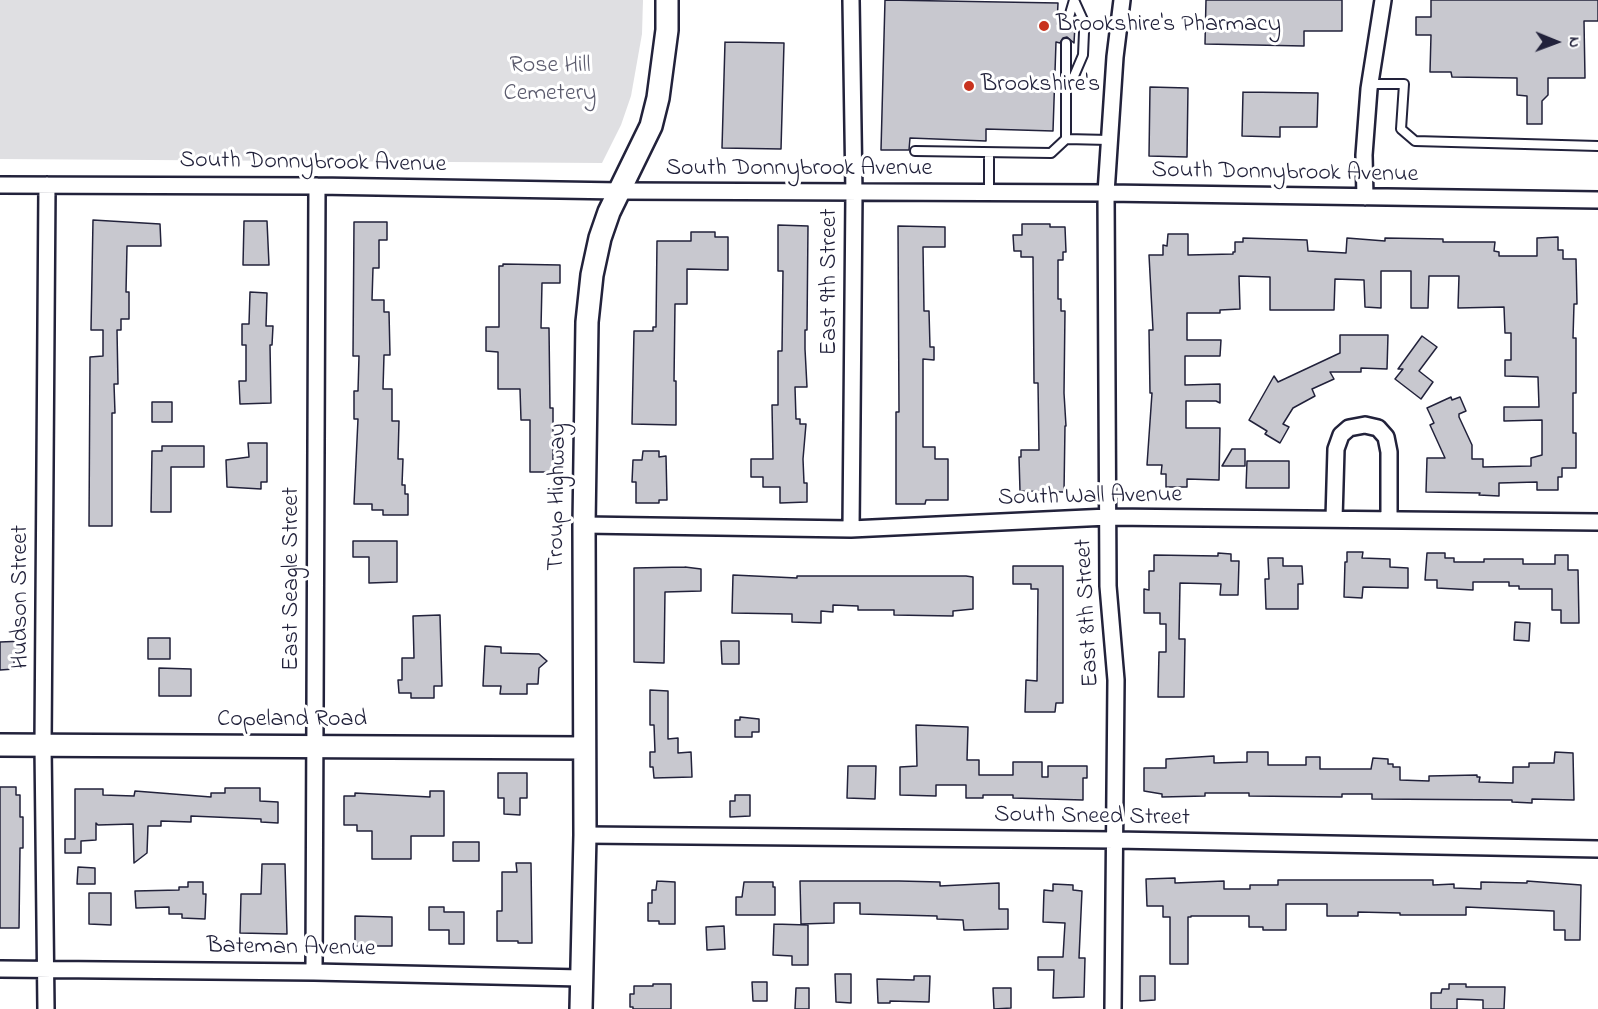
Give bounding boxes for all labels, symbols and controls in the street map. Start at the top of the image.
place label: Brookshire's Pharmacy [1056,12,1281,40]
north arrow [1526,12,1586,72]
marker: Brookshire's Pharmacy [1037,19,1051,33]
text: N [1562,37,1586,48]
park label: Rose Hill Cemetery [504,53,596,109]
place label: Brookshire's [981,72,1100,100]
marker: Brookshire's [962,79,976,93]
street label: South Donnybrook Avenue [179,147,447,181]
street label: South Donnybrook Avenue [666,156,932,184]
street label: South Donnybrook Avenue [1151,157,1419,191]
street label: East 9th Street [817,209,845,355]
street label: Troup Highway [543,423,575,571]
street label: South Wall Avenue [998,482,1182,514]
street label: East Seagle Street [279,487,307,671]
street label: Hudson Street [8,525,36,669]
street label: East 8th Street [1071,538,1107,688]
street label: Copeland Road [217,707,367,735]
street label: South Sneed Street [994,802,1190,834]
street label: Bateman Avenue [206,933,376,965]

